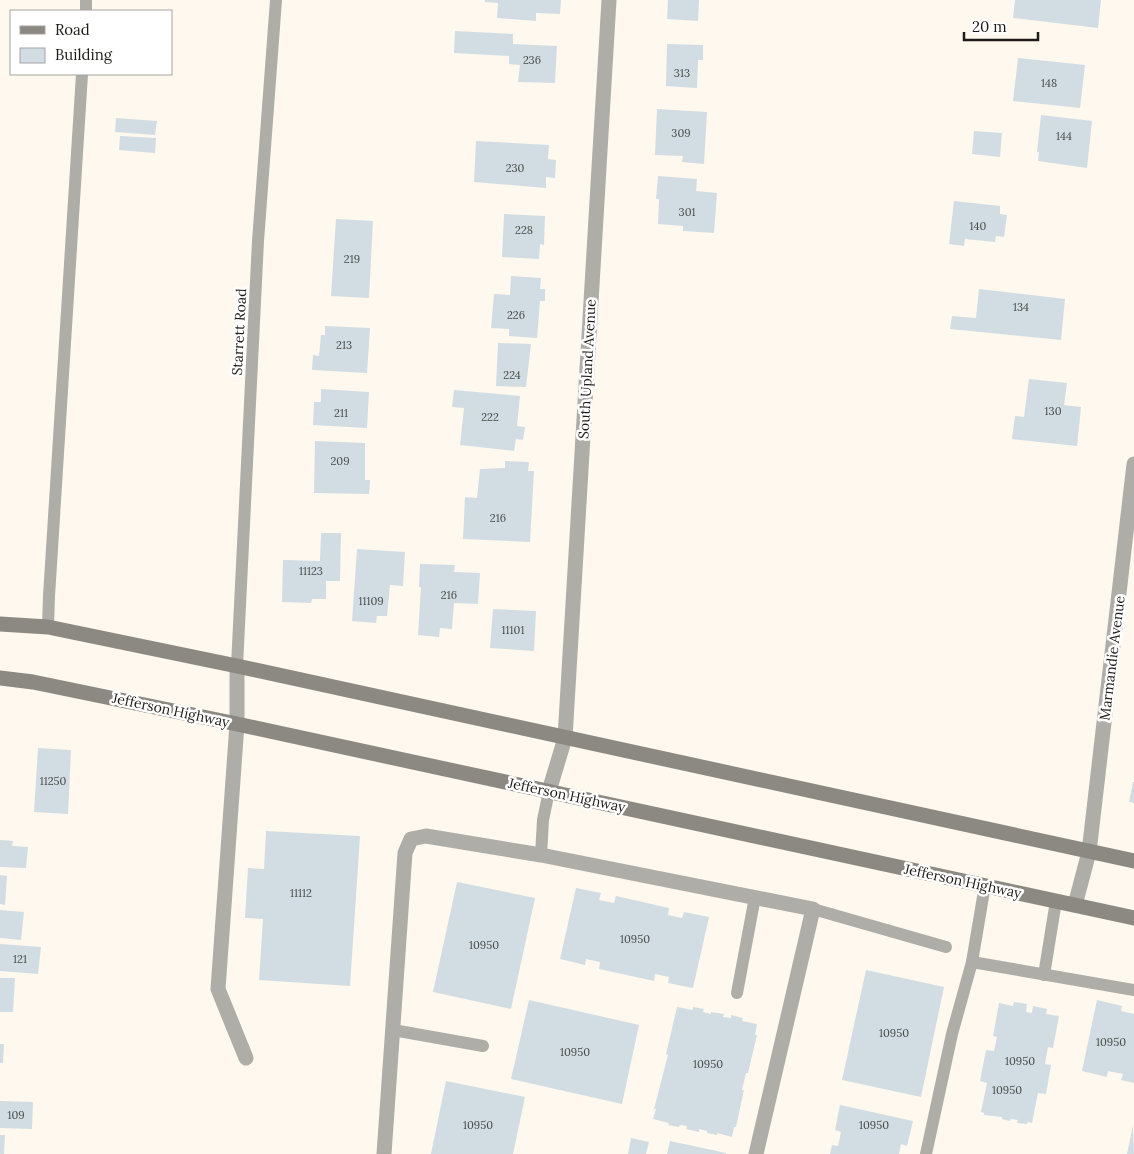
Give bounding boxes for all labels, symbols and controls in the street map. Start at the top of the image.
legend [10,10,172,75]
scale bar [964,10,1038,42]
text: 20 m [972,17,1007,36]
text: Road [55,20,90,39]
text: Building [55,45,113,64]
house number: 236 [523,53,541,67]
house number: 313 [674,66,690,80]
house number: 148 [1041,76,1057,90]
house number: 309 [671,126,691,140]
house number: 144 [1056,129,1072,143]
house number: 230 [506,161,525,175]
house number: 301 [679,205,695,219]
house number: 140 [970,219,987,233]
house number: 228 [515,223,533,237]
house number: 219 [344,252,360,266]
street label: Starrett Road [228,288,250,376]
street label: South Upland Avenue [574,298,600,439]
house number: 134 [1013,300,1029,314]
house number: 226 [507,308,525,322]
house number: 213 [336,338,352,352]
house number: 224 [503,368,521,382]
house number: 130 [1045,404,1062,418]
house number: 211 [334,406,348,420]
house number: 222 [481,410,499,424]
house number: 209 [330,454,350,468]
house number: 216 [490,511,506,525]
house number: 11123 [299,564,323,578]
house number: 216 [441,588,457,602]
house number: 11109 [358,594,384,608]
street label: Marmandie Avenue [1095,594,1129,721]
house number: 11101 [502,623,524,637]
street label: Jefferson Highway [110,689,232,731]
house number: 11250 [40,774,67,788]
street label: Jefferson Highway [506,774,628,816]
street label: Jefferson Highway [902,860,1024,902]
house number: 11112 [290,886,312,900]
house number: 10950 [620,932,650,946]
house number: 10950 [469,938,499,952]
house number: 121 [13,952,27,966]
house number: 10950 [879,1026,909,1040]
house number: 10950 [1096,1035,1126,1049]
house number: 10950 [560,1045,590,1059]
house number: 10950 [1005,1054,1035,1068]
house number: 10950 [693,1057,723,1071]
house number: 10950 [992,1083,1022,1097]
house number: 109 [7,1108,25,1122]
house number: 10950 [463,1118,493,1132]
house number: 10950 [859,1118,889,1132]

